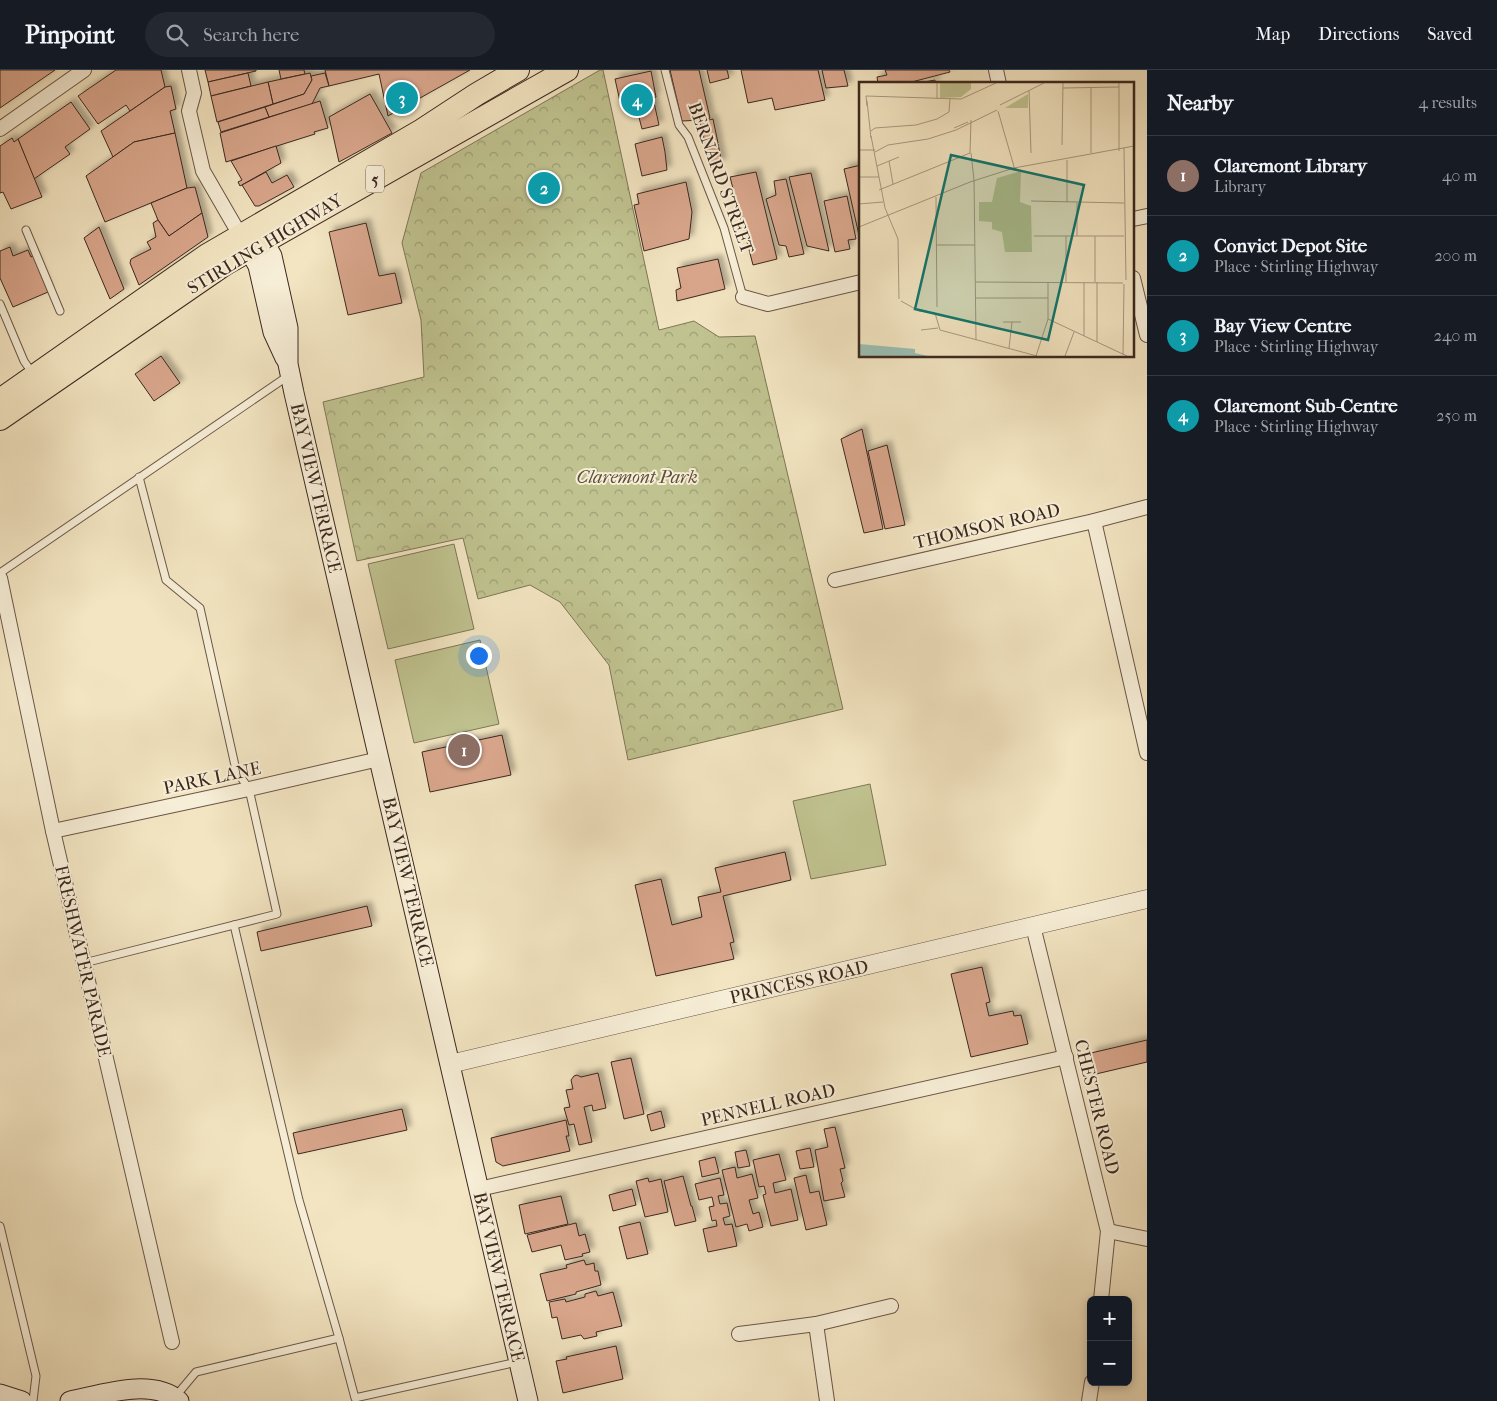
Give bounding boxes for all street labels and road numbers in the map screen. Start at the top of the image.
street label: BERNARD STREET [683,99,758,258]
road number: 5 [366,166,384,192]
street label: STIRLING HIGHWAY [184,189,347,299]
street label: BAY VIEW TERRACE [286,401,345,575]
street label: THOMSON ROAD [912,499,1062,554]
street label: PARK LANE [161,758,263,799]
street label: BAY VIEW TERRACE [378,795,437,969]
street label: FRESHWATER PARADE [50,863,115,1059]
street label: PRINCESS ROAD [728,956,871,1009]
street label: CHESTER ROAD [1070,1037,1123,1177]
street label: PENNELL ROAD [699,1080,837,1131]
street label: BAY VIEW TERRACE [469,1190,528,1364]

